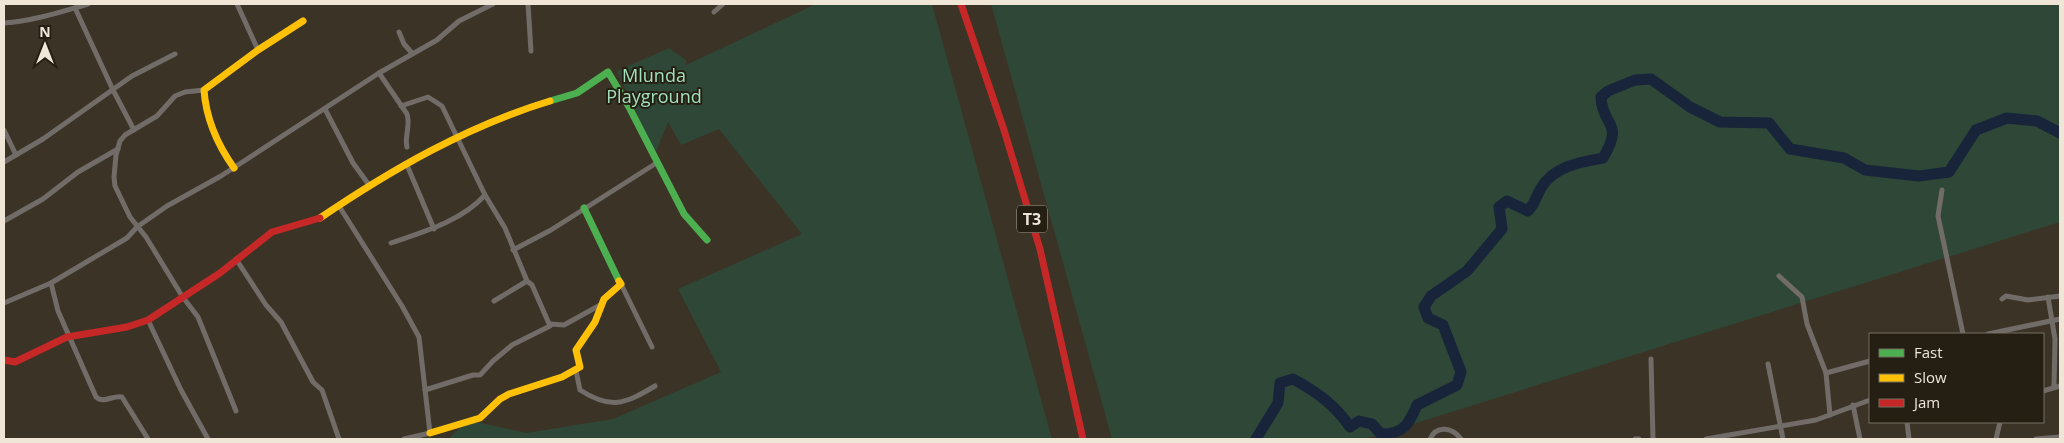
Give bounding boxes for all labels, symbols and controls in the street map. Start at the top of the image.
north arrow [20,20,70,70]
text: N [39,22,51,41]
park label: Mlunda Playground [606,63,702,108]
road number: T3 [1017,205,1047,232]
legend [1869,333,2044,423]
text: Fast [1914,342,1943,362]
text: Slow [1914,367,1947,387]
text: Jam [1912,392,1940,412]

